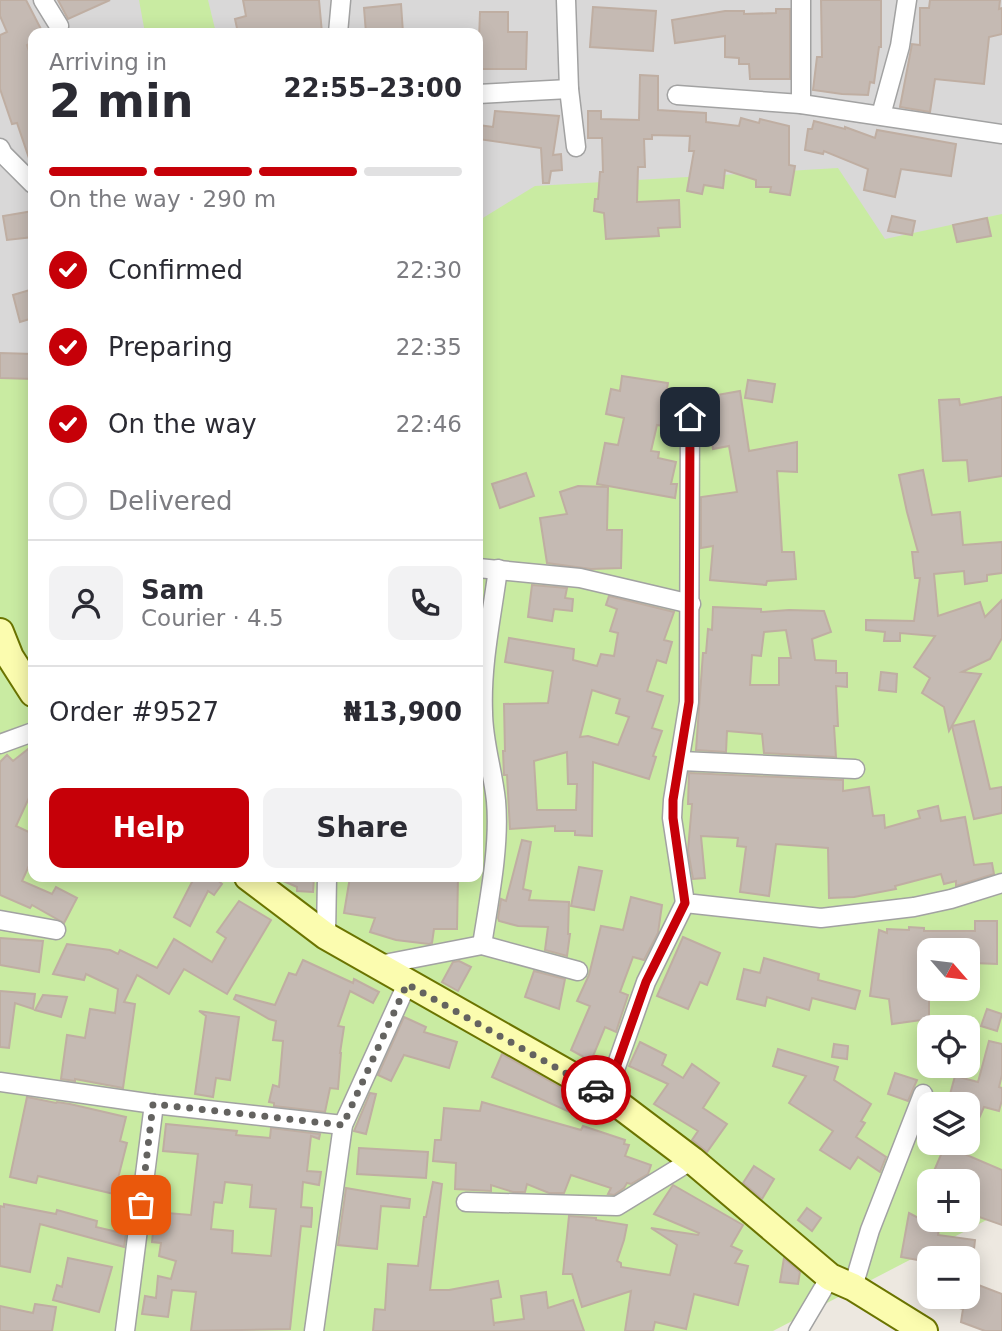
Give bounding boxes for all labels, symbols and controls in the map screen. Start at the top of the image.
text: Arriving in [49,49,167,75]
text: 22:55–23:00 [283,73,462,103]
text: 2 min [49,74,193,128]
text: On the way · 290 m [49,186,276,212]
icon: check [49,251,87,289]
text: Confirmed [108,255,243,285]
text: 22:30 [396,257,462,283]
icon: check [49,328,87,366]
text: Preparing [108,332,233,362]
text: 22:35 [396,334,462,360]
pin [660,387,720,447]
icon: home [671,398,709,436]
icon: check [49,405,87,443]
text: On the way [108,409,257,439]
text: 22:46 [396,411,462,437]
text: Delivered [108,486,232,516]
button: person [49,566,123,640]
button: phone [388,566,462,640]
text: Sam [141,575,204,605]
text: Courier · 4.5 [141,605,284,631]
text: Order #9527 [49,697,219,727]
text: ₦13,900 [344,697,462,727]
button: Help [49,788,249,868]
button: Share [263,788,462,868]
north arrow [917,938,980,1001]
map controls [917,938,980,1309]
button: locate [917,1015,980,1078]
courier [561,1055,631,1125]
icon: car [577,1071,615,1109]
button: layers [917,1092,980,1155]
button: + [917,1169,980,1232]
pin [111,1175,171,1235]
icon: bag [122,1186,160,1224]
button: − [917,1246,980,1309]

